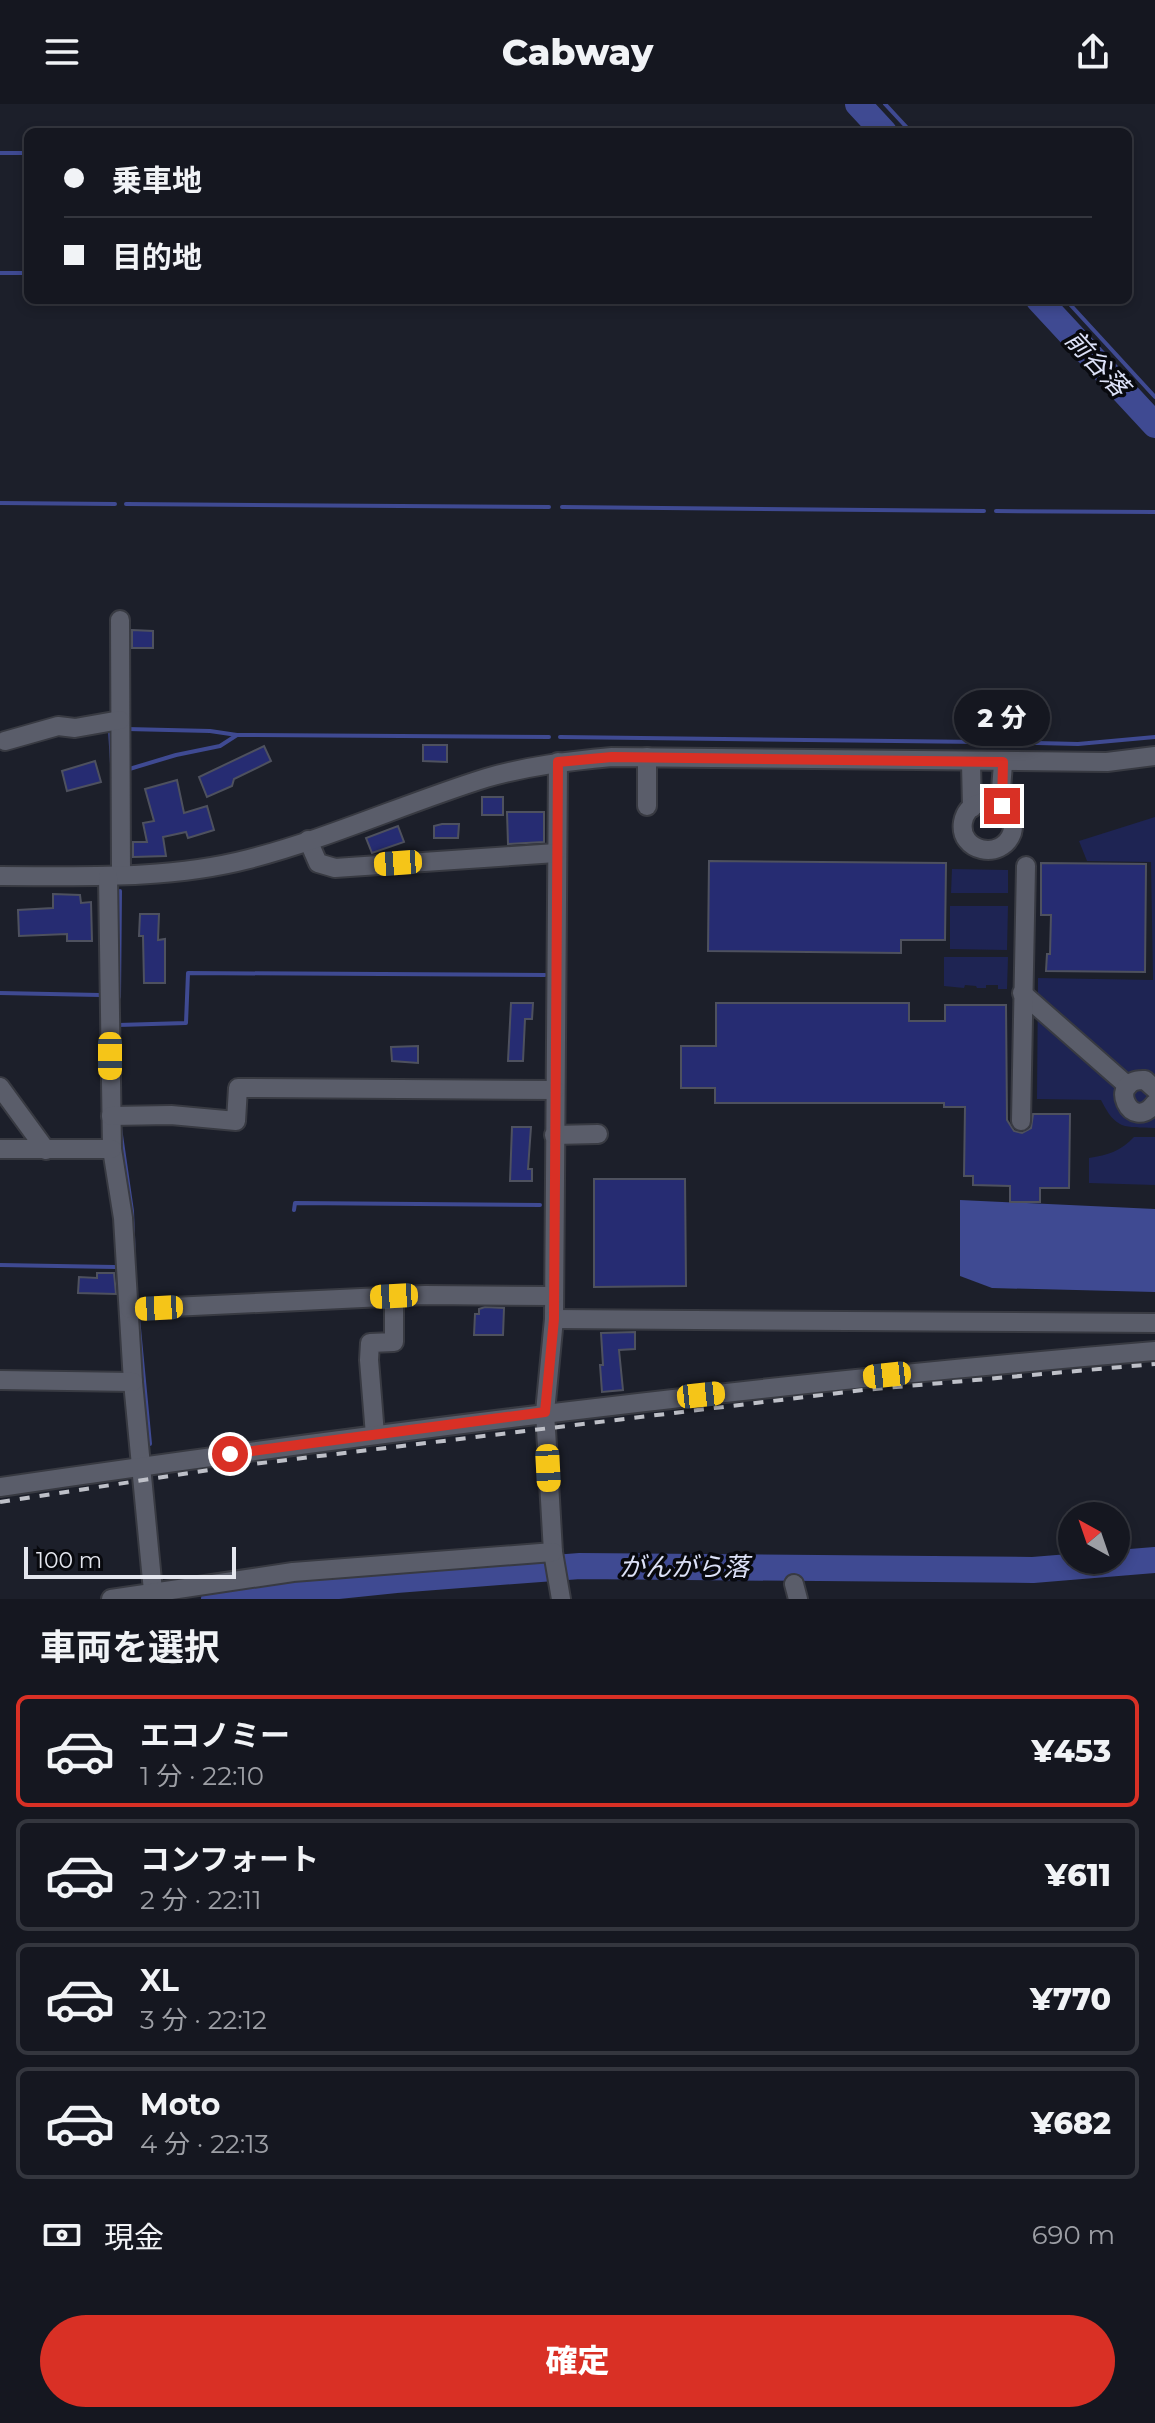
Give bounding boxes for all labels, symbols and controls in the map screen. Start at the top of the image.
icon: menu [40,30,84,74]
text: Cabway [502,30,653,74]
icon: share [1071,30,1115,74]
text: 乗車地 [112,162,202,199]
text: 目的地 [112,239,202,276]
water label: 前谷落 [1059,324,1138,405]
callout: 2 分 [954,690,1050,746]
text: 2 分 [977,702,1027,734]
route end [984,788,1020,824]
car [373,849,423,877]
car [98,1032,122,1080]
car [369,1283,419,1309]
car [134,1295,184,1321]
car [862,1361,912,1389]
car [676,1381,726,1409]
route start [212,1436,248,1472]
car [535,1443,561,1493]
north arrow [1058,1502,1130,1574]
map controls [1058,1502,1130,1574]
scale bar [24,1543,236,1579]
text: 100 m [36,1547,102,1574]
water label: がんがら落 [619,1551,753,1583]
text: 車両を選択 [40,1625,220,1669]
icon: car [44,1715,116,1787]
text: エコノミー [140,1717,290,1754]
text: ¥453 [1032,1733,1111,1770]
text: 1 分 · 22:10 [140,1760,264,1792]
icon: car [44,1839,116,1911]
text: コンフォート [140,1841,319,1878]
text: ¥611 [1045,1857,1111,1894]
text: 2 分 · 22:11 [140,1884,262,1916]
text: XL [140,1962,179,1999]
icon: car [44,1963,116,2035]
text: ¥770 [1030,1981,1111,2018]
text: 3 分 · 22:12 [140,2004,267,2036]
text: Moto [140,2086,221,2123]
icon: car [44,2087,116,2159]
text: ¥682 [1031,2105,1111,2142]
text: 4 分 · 22:13 [140,2128,269,2160]
icon: cash [40,2213,84,2257]
text: 現金 [104,2219,164,2256]
text: 690 m [1032,2219,1115,2251]
button: 確定 [40,2315,1115,2407]

